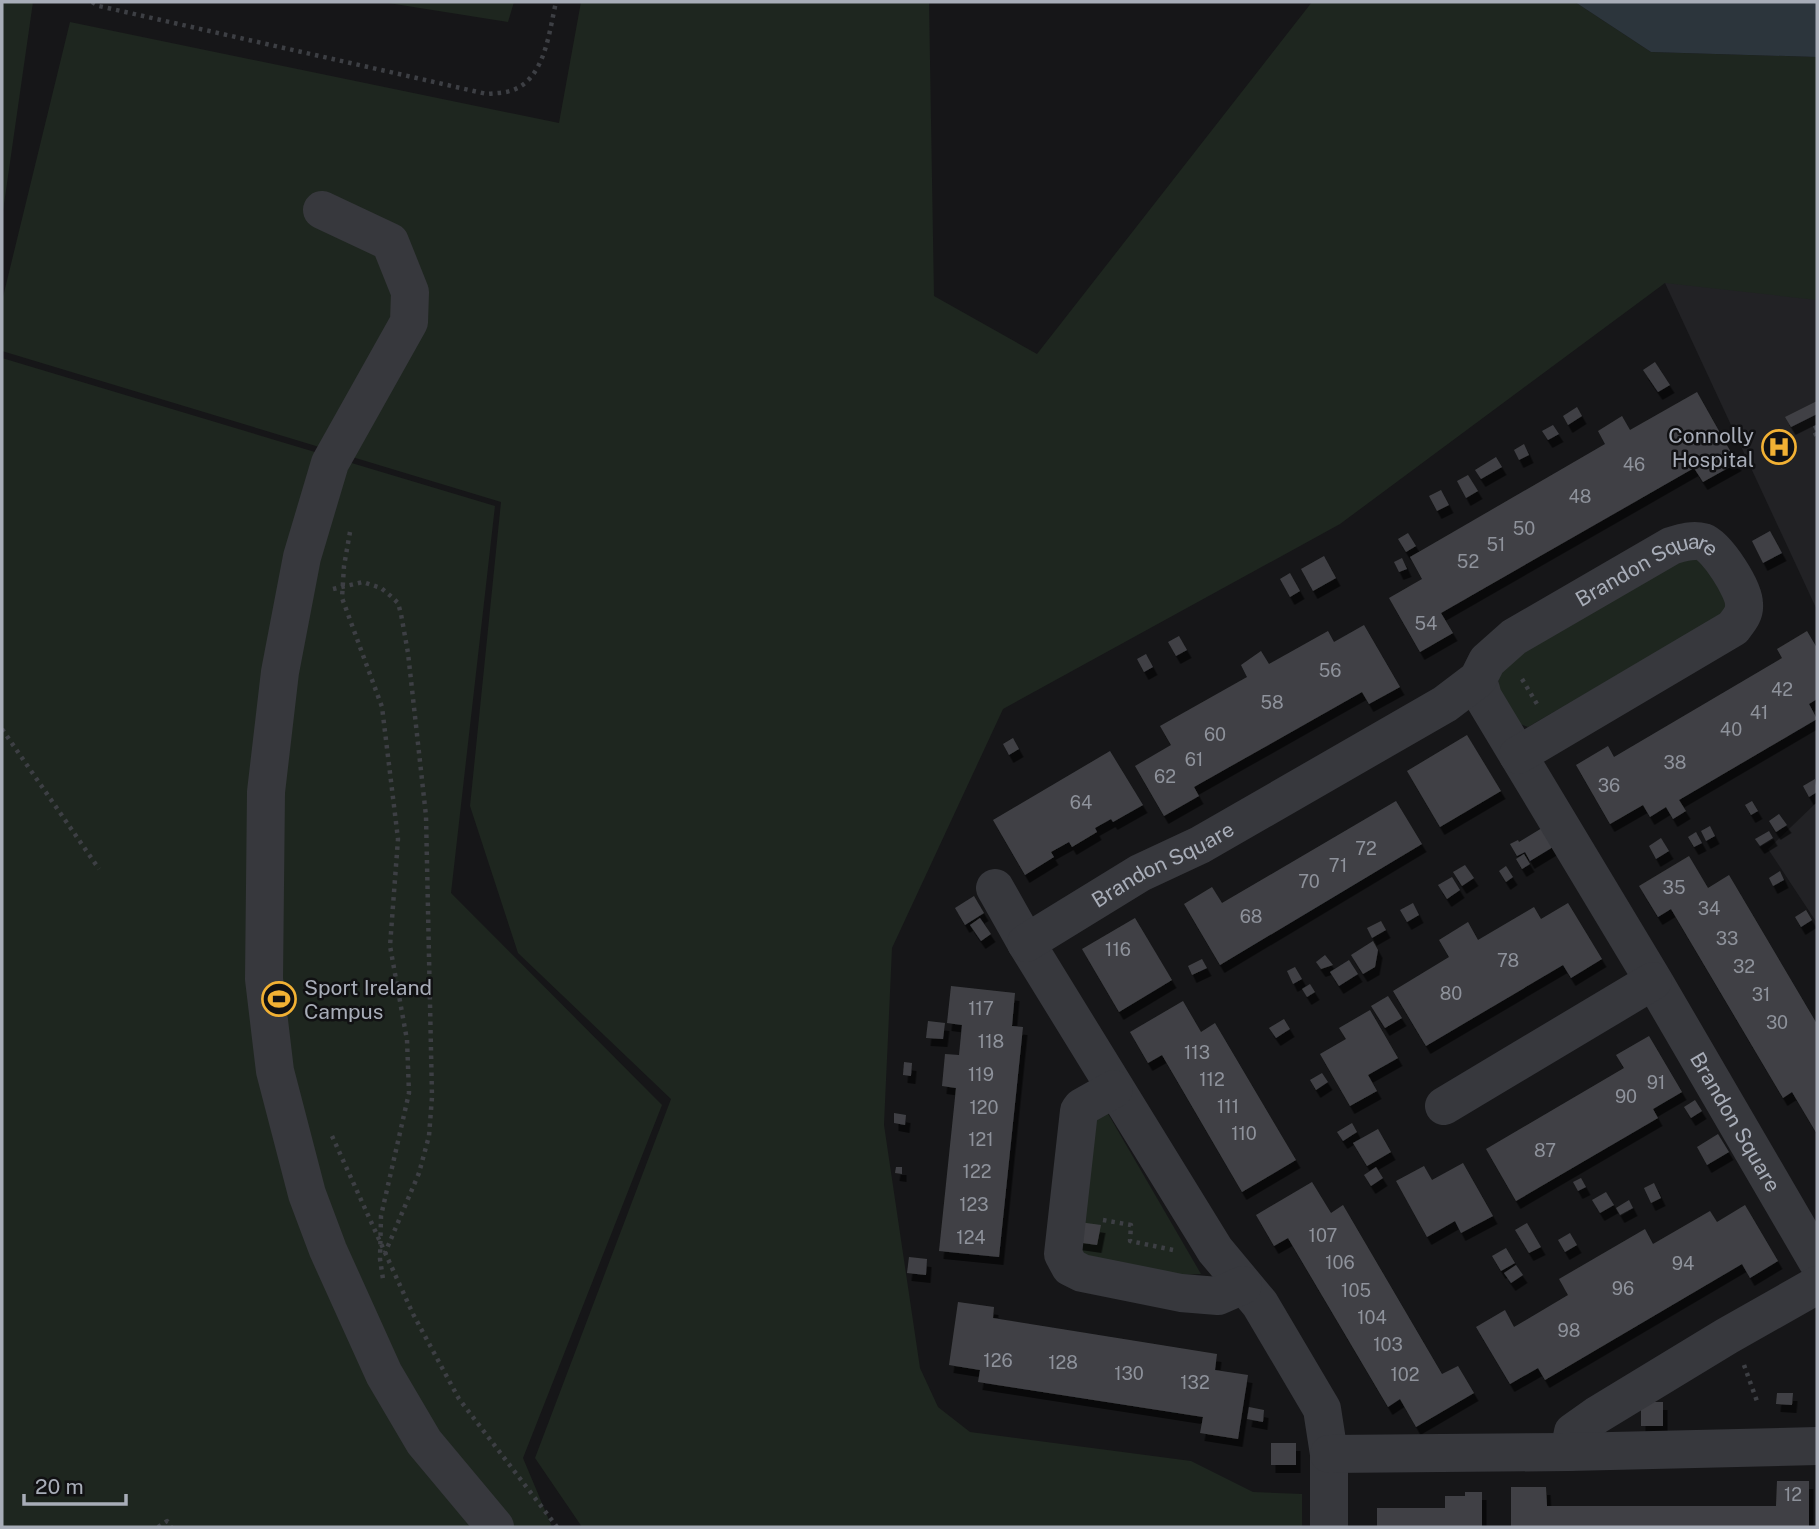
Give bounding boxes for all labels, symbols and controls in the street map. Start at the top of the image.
place label: Connolly Hospital [1668,423,1754,472]
hospital icon: Connolly Hospital [1760,428,1798,466]
house number: 46 [1623,454,1645,475]
house number: 48 [1569,486,1591,507]
house number: 50 [1513,518,1535,539]
street label: Brandon Square [1571,528,1724,611]
house number: 51 [1487,534,1505,555]
house number: 52 [1457,551,1479,572]
house number: 54 [1415,613,1437,634]
house number: 56 [1319,660,1341,681]
house number: 42 [1771,679,1793,700]
house number: 58 [1260,692,1284,713]
house number: 41 [1750,702,1768,723]
house number: 40 [1720,719,1742,740]
house number: 60 [1204,724,1226,745]
house number: 61 [1185,749,1203,770]
house number: 38 [1664,752,1686,773]
house number: 62 [1154,766,1176,787]
house number: 36 [1598,775,1620,796]
house number: 64 [1070,792,1092,813]
street label: Brandon Square [1087,816,1238,912]
house number: 72 [1355,838,1377,859]
house number: 71 [1329,855,1347,876]
house number: 70 [1298,871,1320,892]
house number: 35 [1663,877,1685,898]
house number: 34 [1698,898,1720,919]
house number: 68 [1240,906,1262,927]
house number: 33 [1716,928,1738,949]
house number: 116 [1105,939,1131,960]
house number: 78 [1497,950,1519,971]
house number: 32 [1733,956,1755,977]
place label: Sport Ireland Campus [304,975,432,1024]
sports icon: Sport Ireland Campus [260,980,298,1018]
house number: 80 [1440,983,1462,1004]
house number: 31 [1752,984,1770,1005]
house number: 117 [968,998,994,1019]
house number: 30 [1766,1012,1788,1033]
house number: 118 [978,1031,1004,1052]
house number: 113 [1184,1042,1210,1063]
street label: Brandon Square [1685,1047,1786,1196]
house number: 119 [968,1064,994,1085]
house number: 112 [1199,1069,1225,1090]
house number: 91 [1647,1072,1665,1093]
house number: 90 [1615,1086,1637,1107]
house number: 111 [1217,1096,1239,1117]
house number: 120 [969,1097,999,1118]
house number: 110 [1231,1123,1257,1144]
house number: 121 [968,1129,994,1150]
house number: 87 [1534,1140,1556,1161]
house number: 122 [963,1161,991,1182]
house number: 123 [959,1194,989,1215]
house number: 107 [1309,1225,1337,1246]
house number: 124 [956,1227,986,1248]
house number: 106 [1325,1252,1355,1273]
house number: 94 [1672,1253,1694,1274]
house number: 96 [1612,1278,1634,1299]
house number: 105 [1341,1280,1371,1301]
house number: 104 [1357,1307,1387,1328]
house number: 98 [1558,1320,1580,1341]
house number: 103 [1373,1334,1403,1355]
house number: 126 [983,1350,1013,1371]
house number: 128 [1048,1352,1078,1373]
house number: 130 [1114,1363,1144,1384]
house number: 102 [1390,1364,1420,1385]
house number: 132 [1180,1372,1210,1393]
scale bar [24,1462,126,1506]
text: 20 m [35,1474,84,1499]
house number: 12 [1784,1484,1802,1505]

